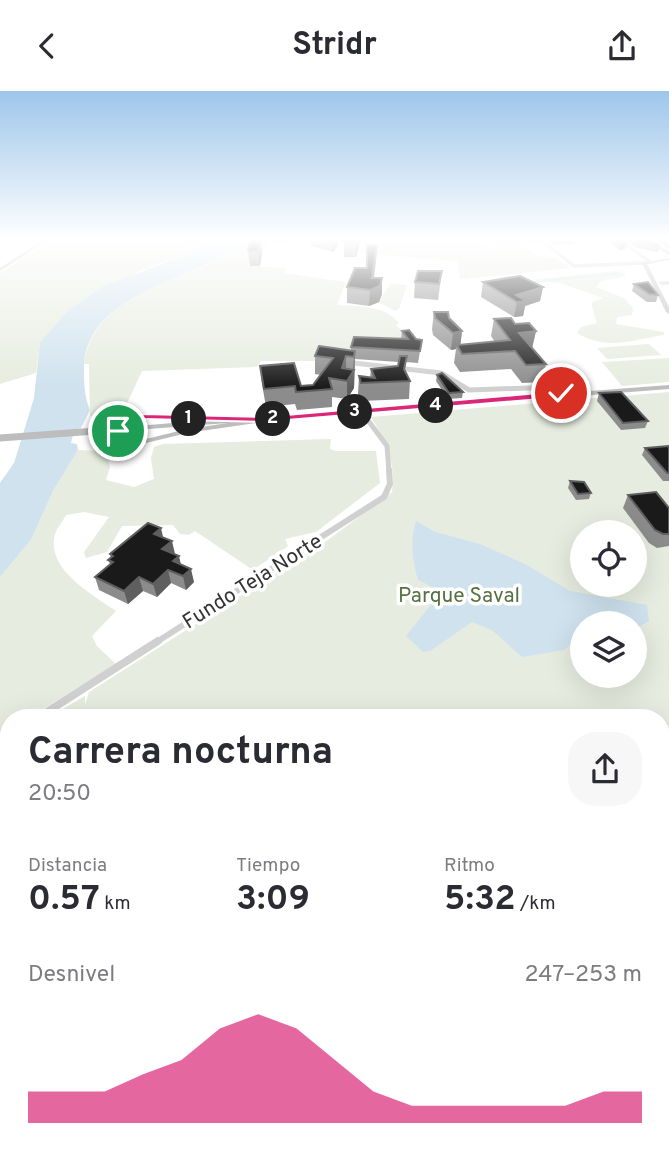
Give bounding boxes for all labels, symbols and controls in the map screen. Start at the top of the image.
text: Stridr [292,26,377,66]
icon: back [28,27,66,65]
icon: share [603,27,641,65]
pin [531,363,591,423]
icon: check [542,374,580,412]
pin: 4 [418,389,453,423]
text: 4 [429,393,442,417]
pin: 3 [338,395,372,429]
text: 3 [349,399,360,423]
pin [88,401,148,461]
pin: 1 [172,401,206,437]
pin: 2 [256,401,290,437]
text: 1 [185,406,192,430]
text: 2 [267,406,278,430]
icon: arrive [99,412,137,450]
map controls [570,520,647,688]
button: locate [570,520,647,597]
street label: Fundo Teja Norte [178,528,328,636]
park label: Parque Saval [398,583,520,610]
button: layers [570,611,647,688]
text: Carrera nocturna [28,729,333,778]
button: share [568,732,642,806]
text: 20:50 [28,780,91,809]
text: Distancia [28,854,107,878]
text: Tiempo [236,854,300,878]
text: Ritmo [444,854,495,878]
text: 0.57 [28,878,100,922]
text: 3:09 [236,878,310,922]
text: 5:32 [444,878,516,922]
text: km [100,892,130,916]
text: /km [516,892,555,916]
text: Desnivel [28,961,115,990]
text: 247–253 m [524,961,642,990]

